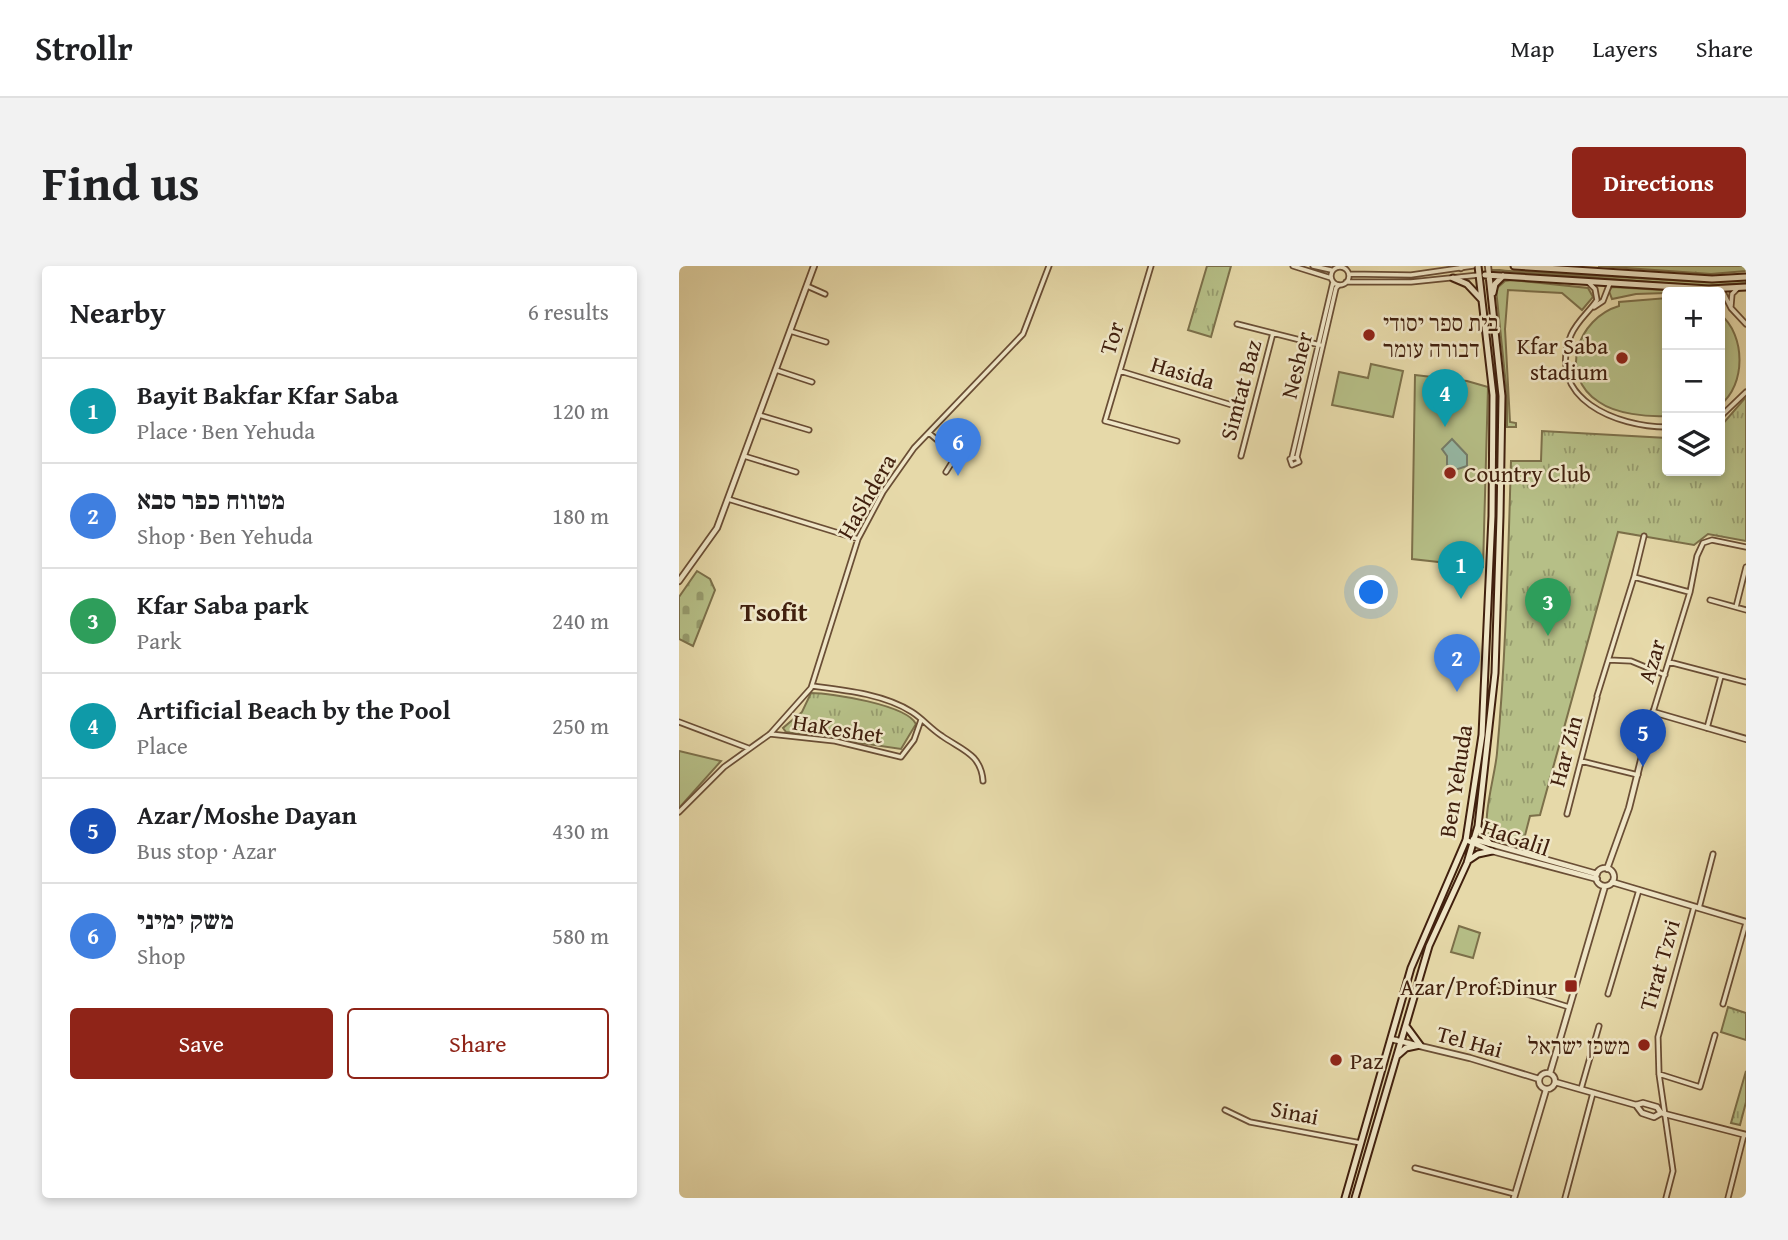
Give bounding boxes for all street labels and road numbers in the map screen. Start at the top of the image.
street label: Tor [1090,317,1132,359]
street label: Nesher [1272,327,1320,402]
street label: Simtat Baz [1211,336,1269,444]
street label: Hasida [1147,347,1219,397]
street label: HaShdera [828,447,904,545]
street label: Azar [1629,634,1673,687]
street label: HaKeshet [790,705,886,751]
street label: Har Zin [1540,712,1590,790]
street label: Ben Yehuda [1430,722,1480,840]
street label: HaGalil [1478,810,1554,864]
street label: Tirat Tzvi [1630,915,1688,1015]
street label: Tel Hai [1433,1016,1507,1066]
street label: Sinai [1268,1091,1322,1133]

